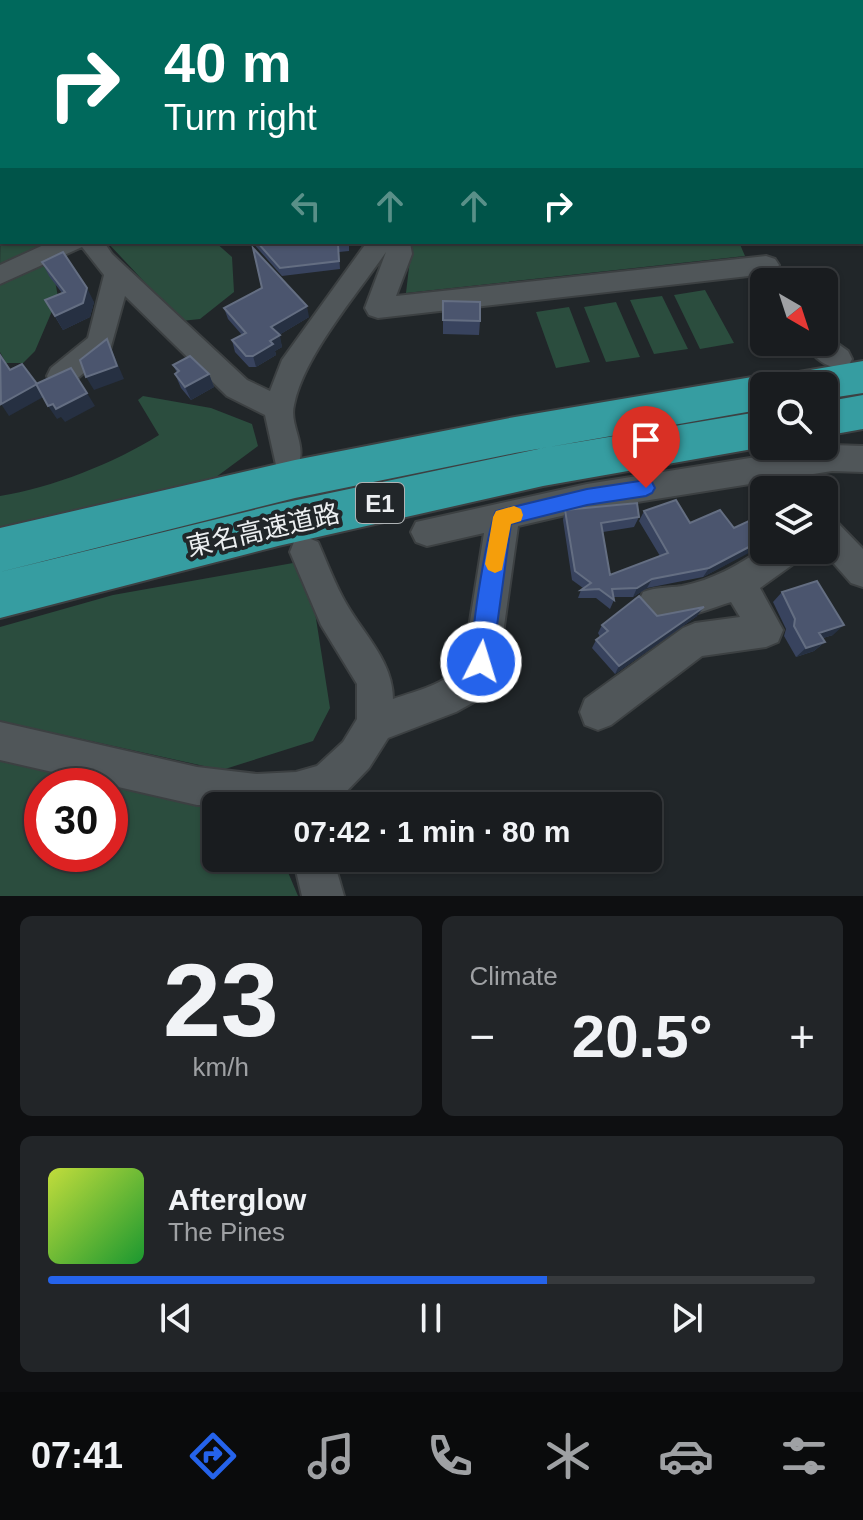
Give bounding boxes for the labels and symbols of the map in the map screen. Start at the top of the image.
north arrow [750,268,838,356]
pin [612,406,680,488]
road number: E1 [356,483,404,523]
street label: 東名高速道路 [184,498,342,562]
position arrow [439,620,523,704]
speed limit sign: 30 [24,768,128,872]

